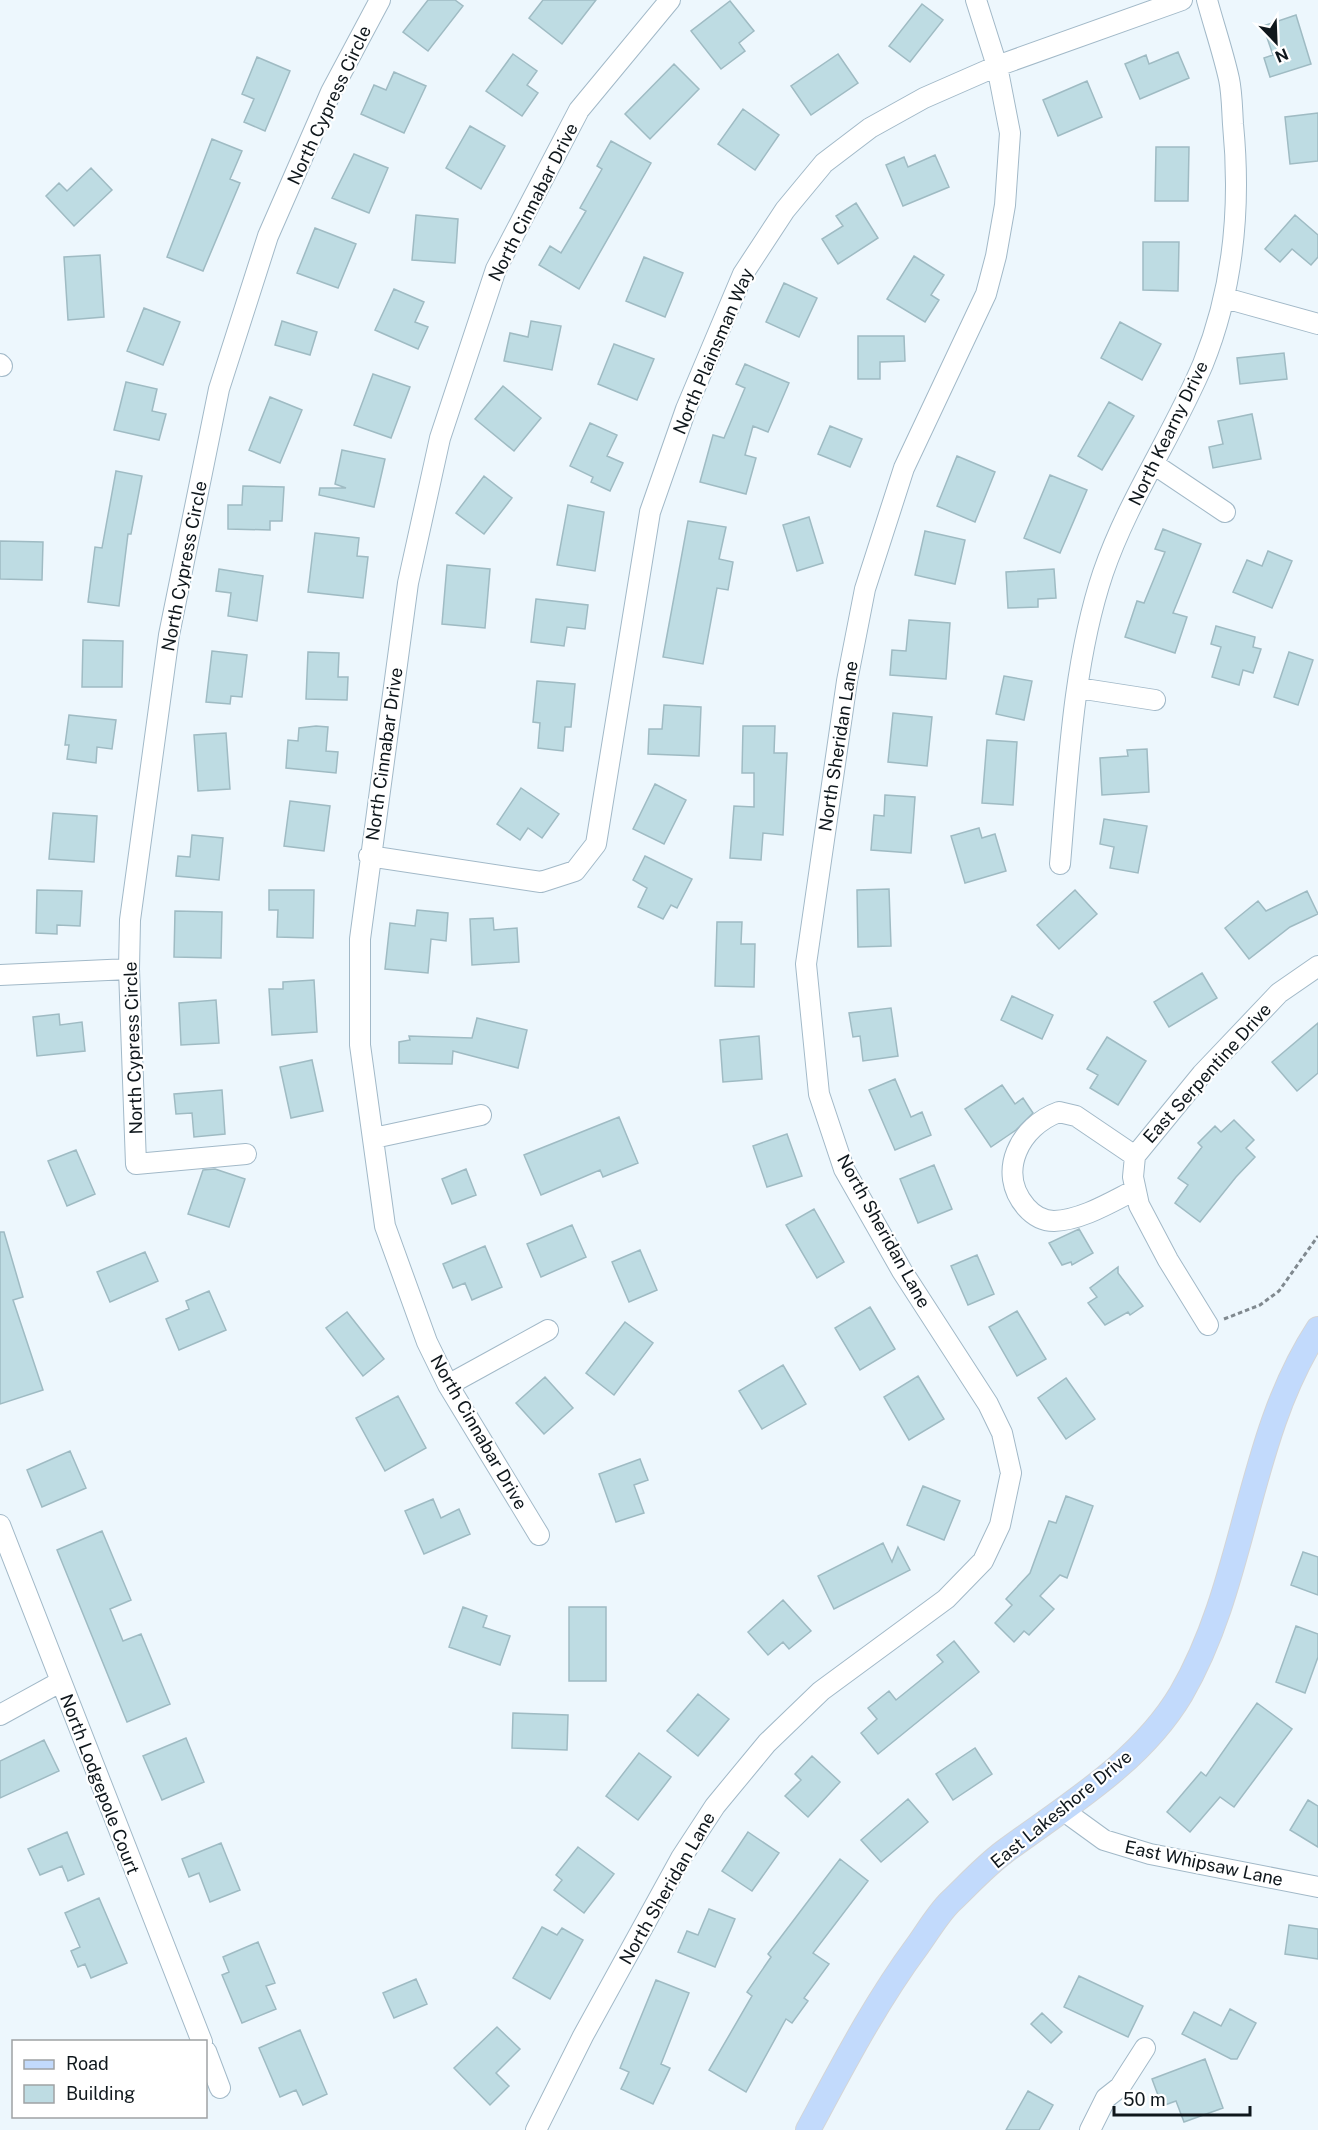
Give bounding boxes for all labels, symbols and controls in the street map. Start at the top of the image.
north arrow [1246,12,1306,72]
street label: North Cypress Circle [283,22,375,188]
text: N [1272,44,1291,67]
street label: North Cinnabar Drive [484,119,582,285]
street label: North Plainsman Way [668,264,758,437]
street label: North Kearny Drive [1124,357,1212,509]
street label: North Cypress Circle [157,479,211,653]
street label: North Sheridan Lane [814,659,862,833]
street label: North Cinnabar Drive [361,666,407,842]
street label: North Cypress Circle [119,961,147,1135]
street label: East Serpentine Drive [1139,999,1275,1147]
street label: North Sheridan Lane [833,1151,935,1311]
street label: North Cinnabar Drive [426,1351,532,1513]
street label: North Lodgepole Court [56,1691,144,1877]
street label: East Lakeshore Drive [986,1746,1136,1872]
street label: North Sheridan Lane [615,1808,719,1968]
street label: East Whipsaw Lane [1123,1836,1285,1890]
legend [12,2040,207,2118]
text: Road [66,2053,109,2074]
scale bar [1114,2079,1250,2117]
text: Building [66,2083,135,2104]
text: 50 m [1123,2089,1166,2110]

